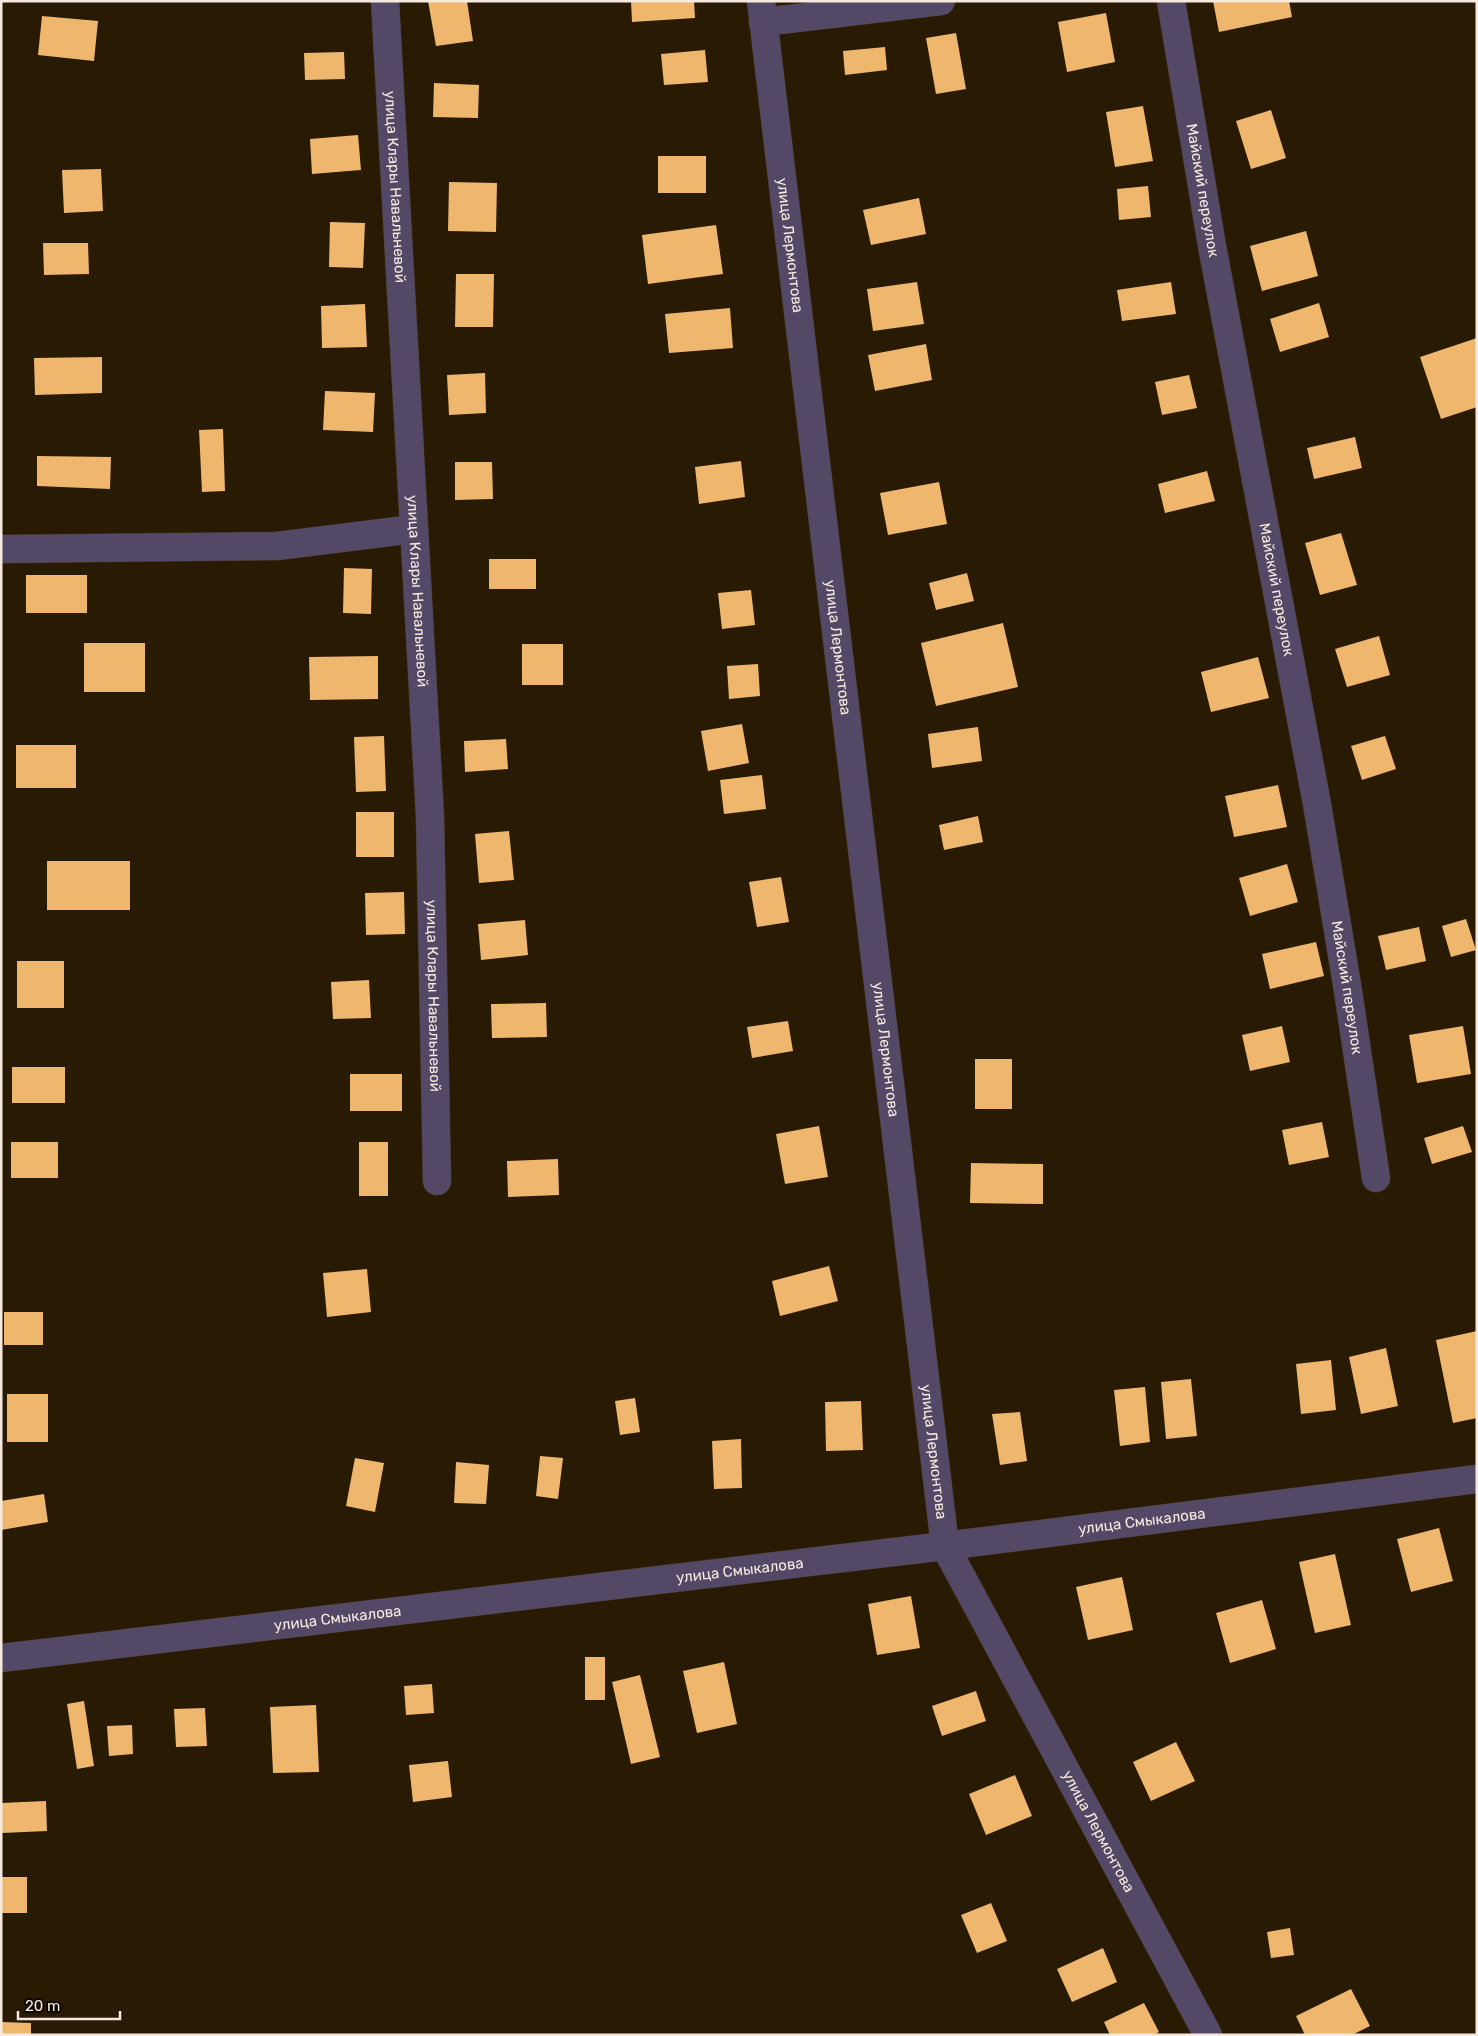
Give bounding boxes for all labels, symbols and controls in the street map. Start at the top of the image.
street label: улица Клары Навальневой [381,90,410,283]
street label: Майский переулок [1183,122,1223,259]
street label: улица Лермонтова [773,177,807,314]
street label: улица Клары Навальневой [403,495,432,688]
street label: Майский переулок [1255,521,1298,658]
street label: улица Лермонтова [821,579,855,716]
street label: улица Клары Навальневой [423,899,444,1092]
street label: Майский переулок [1327,919,1366,1055]
street label: улица Лермонтова [869,981,903,1118]
street label: улица Лермонтова [917,1383,951,1520]
street label: улица Смыкалова [1077,1504,1206,1538]
street label: улица Смыкалова [675,1554,804,1587]
street label: улица Смыкалова [273,1602,402,1635]
street label: улица Лермонтова [1058,1767,1139,1895]
scale bar [18,1988,120,2020]
text: 20 m [25,1997,60,2015]

